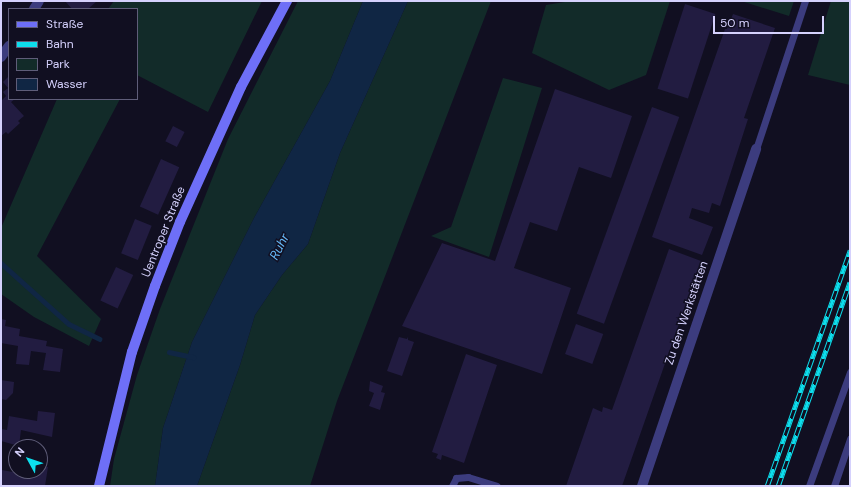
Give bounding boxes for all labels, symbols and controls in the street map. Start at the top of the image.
legend [8,8,138,100]
scale bar [715,8,826,34]
text: 50 m [720,15,749,31]
text: Straße [46,16,83,32]
text: Bahn [46,36,74,52]
text: Park [46,56,70,72]
text: Wasser [46,76,87,92]
street label: Uentroper Straße [139,184,189,280]
water label: Ruhr [267,231,293,263]
street label: Zu den Werkstätten [662,259,712,367]
north arrow [8,439,48,479]
text: N [12,444,28,460]

